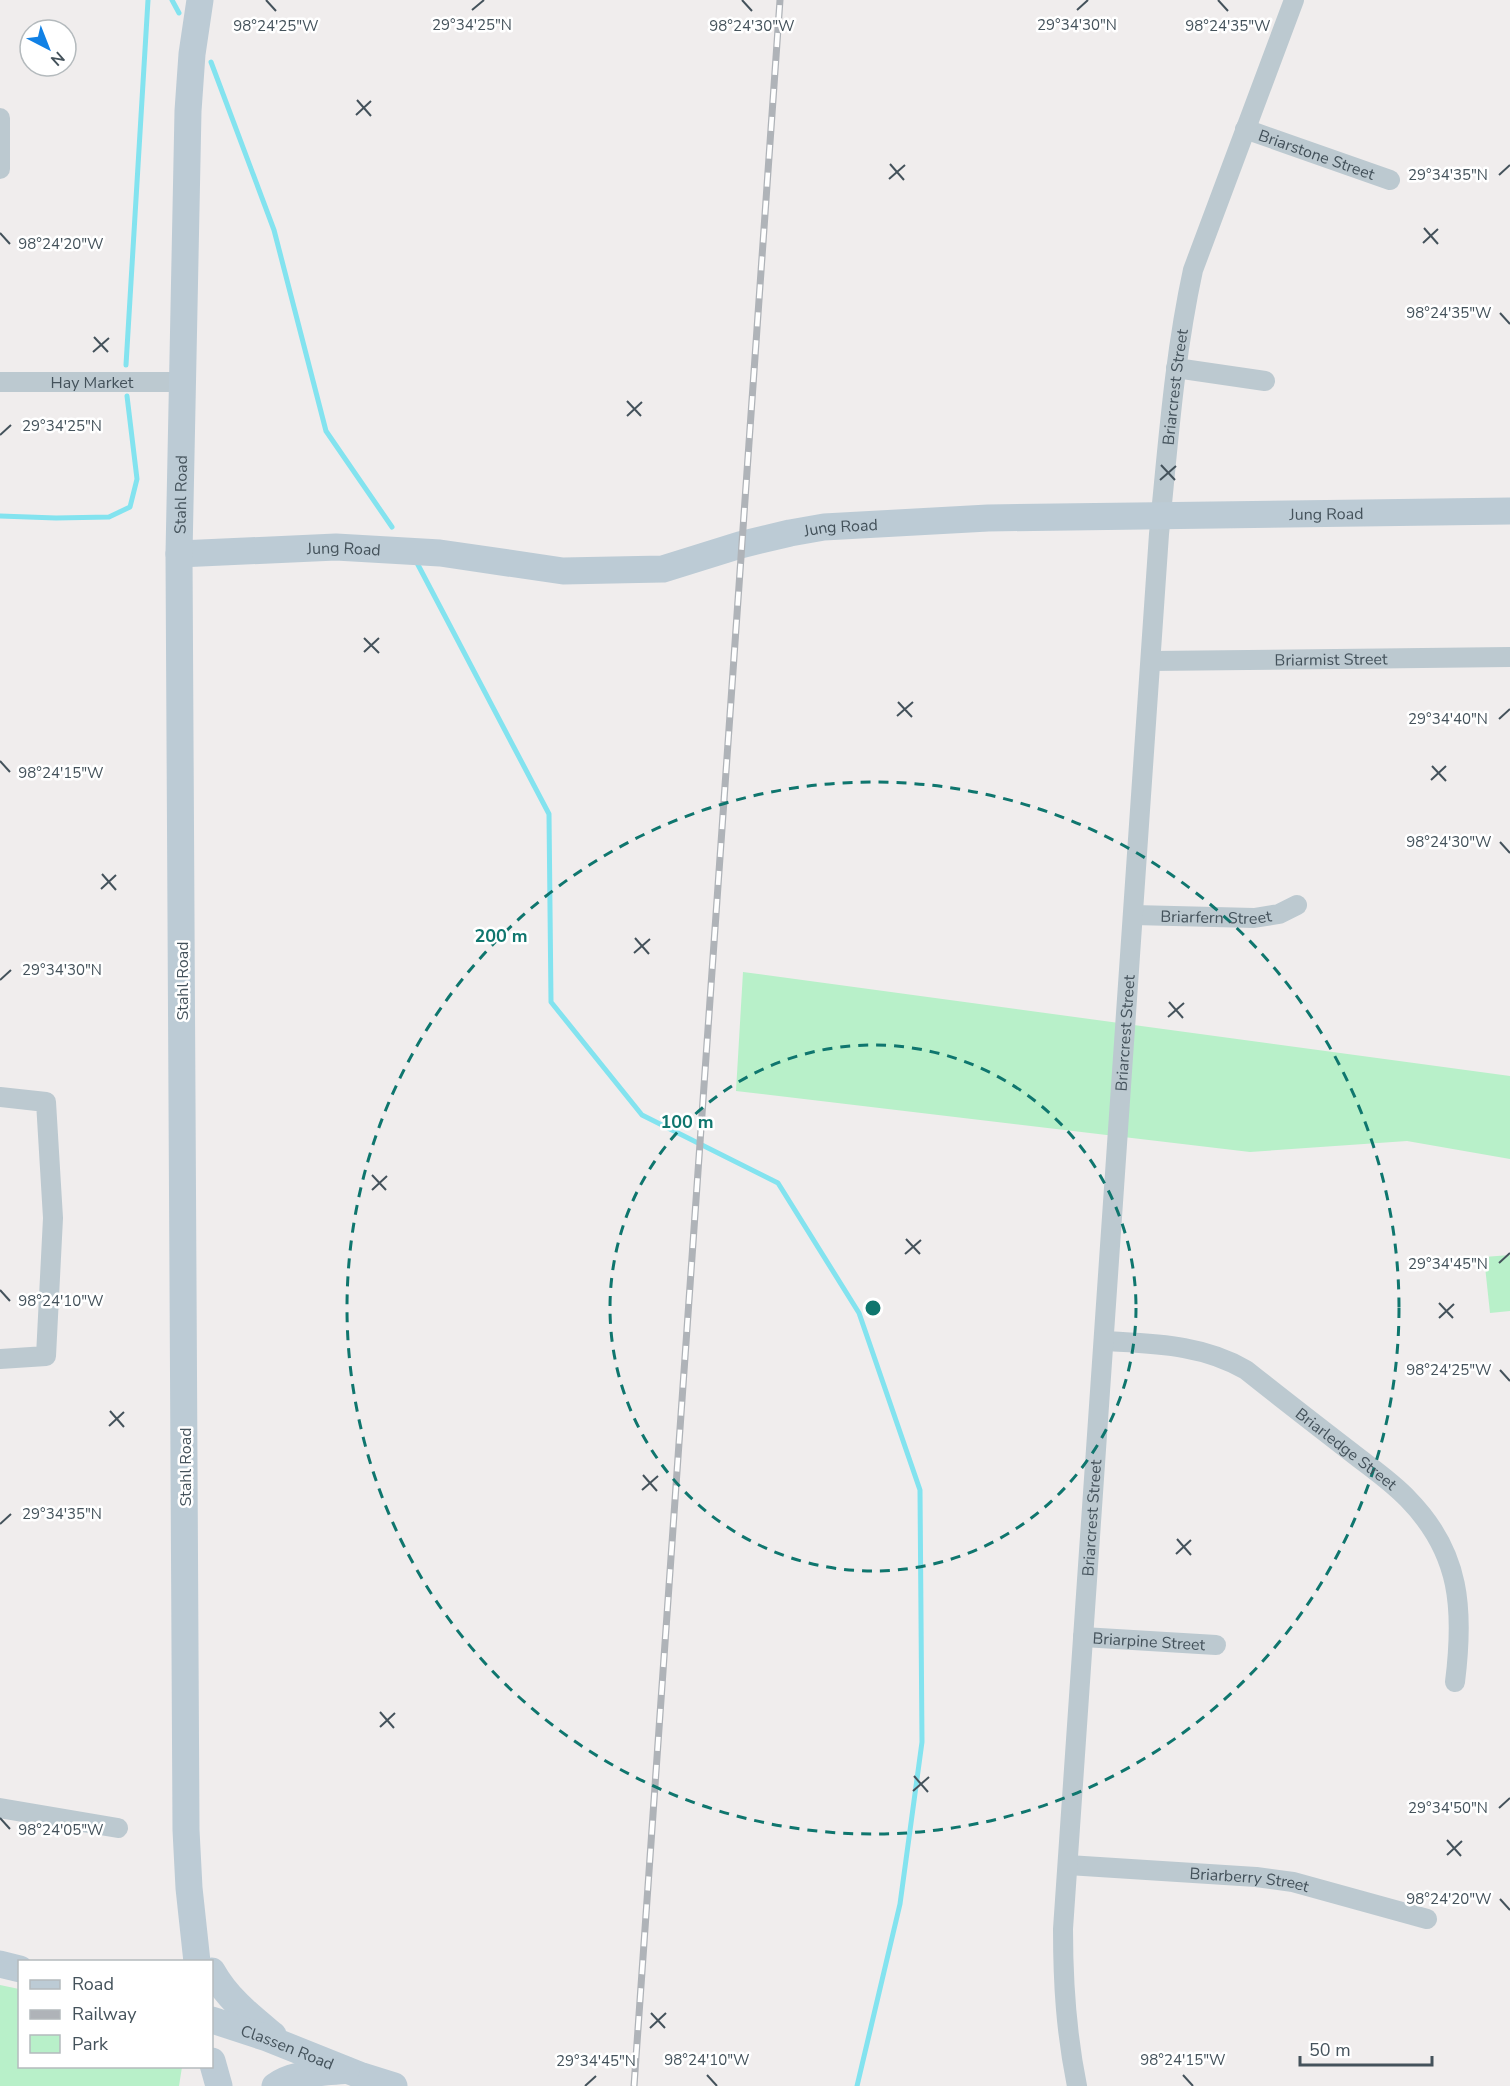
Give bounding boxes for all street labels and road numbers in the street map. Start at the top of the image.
street label: Briarstone Street [1255,125,1378,186]
street label: Briarcrest Street [1158,327,1194,446]
street label: Hay Market [51,372,134,394]
street label: Stahl Road [169,455,193,534]
street label: Jung Road [1288,503,1364,526]
street label: Jung Road [801,514,878,543]
street label: Jung Road [305,537,381,562]
street label: Briarmist Street [1274,648,1388,672]
street label: Briarfern Street [1160,905,1274,930]
street label: Stahl Road [172,941,194,1021]
street label: Briarcrest Street [1111,974,1141,1092]
street label: Briarledge Street [1291,1403,1402,1496]
street label: Stahl Road [175,1427,197,1507]
street label: Briarcrest Street [1077,1458,1107,1577]
street label: Briarpine Street [1092,1628,1206,1656]
street label: Briarberry Street [1189,1863,1312,1898]
street label: Classen Road [238,2020,337,2076]

